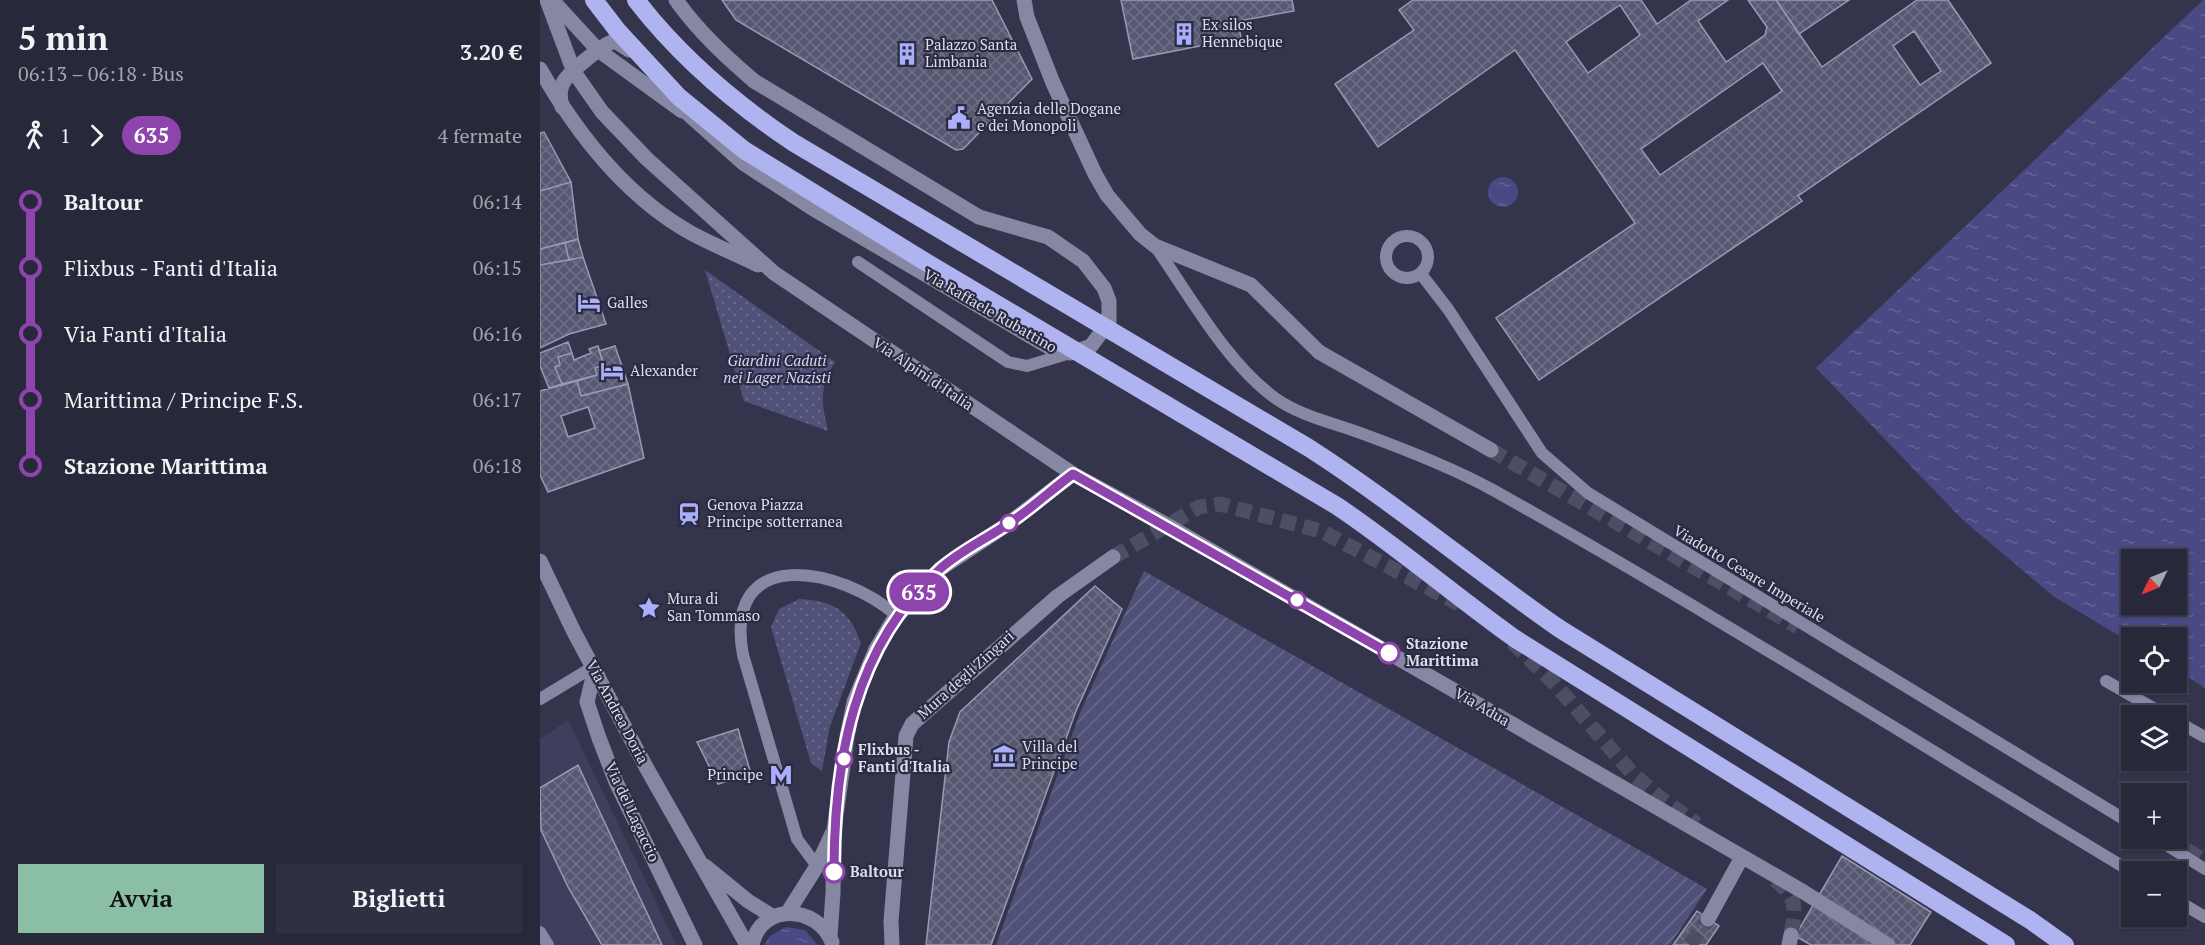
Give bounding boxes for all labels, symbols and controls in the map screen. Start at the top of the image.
place label: Ex silos Hennebique [1202,14,1283,51]
text: 5 min [18,16,108,59]
building icon: Ex silos Hennebique [1171,21,1197,47]
place label: Palazzo Santa Limbania [925,34,1018,71]
text: 3.20 € [460,37,522,66]
building icon: Palazzo Santa Limbania [894,41,920,67]
text: 06:13 – 06:18 · Bus [18,60,184,87]
place label: Agenzia delle Dogane e dei Monopoli [977,98,1121,135]
public building icon: Agenzia delle Dogane e dei Monopoli [946,105,972,131]
icon: walk [18,119,51,152]
icon: forward [80,119,113,152]
text: 635 [134,121,169,149]
text: 1 [60,122,71,149]
text: 4 fermate [437,122,522,149]
text: Baltour [64,187,143,216]
text: 06:14 [473,188,522,215]
text: Flixbus - Fanti d'Italia [64,253,278,282]
text: 06:15 [473,254,522,281]
street label: Via Raffaele Rubattino [920,264,1061,357]
hotel icon: Galles [576,290,602,316]
place label: Galles [607,292,648,312]
text: Via Fanti d'Italia [64,319,227,348]
text: 06:16 [473,320,522,347]
street label: Via Alpini d'Italia [869,332,978,414]
park label: Giardini Caduti nei Lager Nazisti [723,350,832,387]
hotel icon: Alexander [599,358,625,384]
place label: Alexander [630,360,698,380]
text: Marittima / Principe F.S. [64,385,304,414]
text: 06:17 [473,386,522,413]
text: Stazione Marittima [64,451,268,480]
text: 06:18 [473,452,522,479]
place label: Genova Piazza Principe sotterranea [707,494,843,531]
station icon: Genova Piazza Principe sotterranea [676,501,702,527]
unlabelled marker [1000,514,1018,532]
street label: Viadotto Cesare Imperiale [1670,520,1829,626]
north arrow [2121,549,2187,615]
map controls [2121,549,2187,927]
line badge: 635 [884,572,953,612]
text: 635 [901,578,937,606]
place label: Mura di San Tommaso [667,588,760,625]
unlabelled marker [1288,591,1306,609]
place icon: Mura di San Tommaso [636,595,662,621]
street label: Mura degli Zingari [913,626,1018,723]
button: locate [2121,627,2187,693]
place label: Stazione Marittima [1406,633,1479,670]
marker: Stazione Marittima [1378,642,1400,664]
street label: Via Andrea Doria [582,656,654,767]
street label: Via Adua [1451,682,1514,730]
button: layers [2121,705,2187,771]
place label: Villa del Principe [1022,736,1078,773]
place label: Flixbus - Fanti d'Italia [858,739,951,776]
museum icon: Villa del Principe [991,743,1017,769]
marker: Flixbus - Fanti d'Italia [835,750,853,768]
street label: Via del Lagaccio [601,758,665,865]
metro station icon: Principe [768,762,794,788]
place label: Principe [707,764,763,784]
button: + [2121,783,2187,849]
marker: Baltour [823,861,845,883]
place label: Baltour [850,861,904,881]
button: − [2121,861,2187,927]
button: Avvia [18,864,264,933]
button: Biglietti [276,864,522,933]

